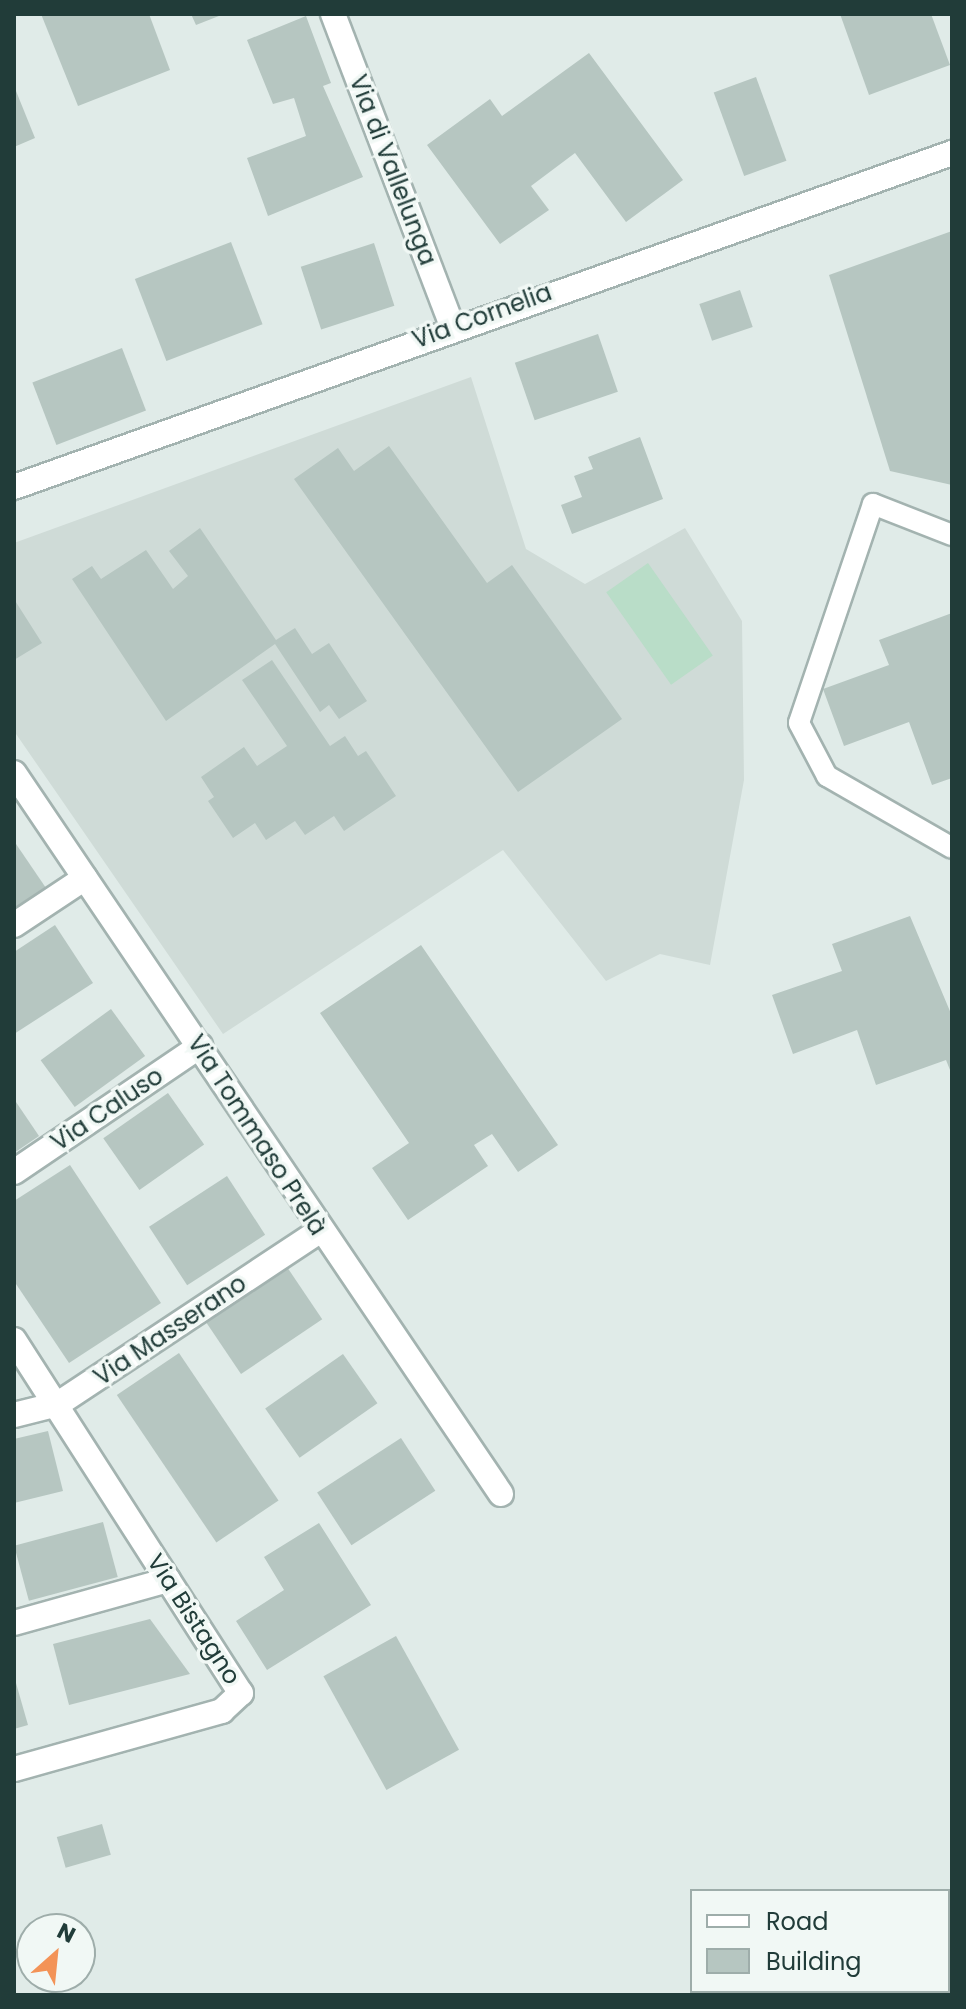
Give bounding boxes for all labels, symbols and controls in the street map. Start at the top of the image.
street label: Via di Vallelunga [343,71,443,269]
street label: Via Cornelia [409,278,555,354]
street label: Via Tommaso Prelà [181,1029,333,1241]
street label: Via Caluso [46,1061,168,1157]
street label: Via Masserano [88,1268,252,1392]
street label: Via Bistagno [141,1548,247,1690]
legend [690,1889,950,1993]
text: Road [766,1905,828,1938]
north arrow [16,1913,96,1993]
text: N [52,1915,81,1951]
text: Building [766,1945,862,1978]

